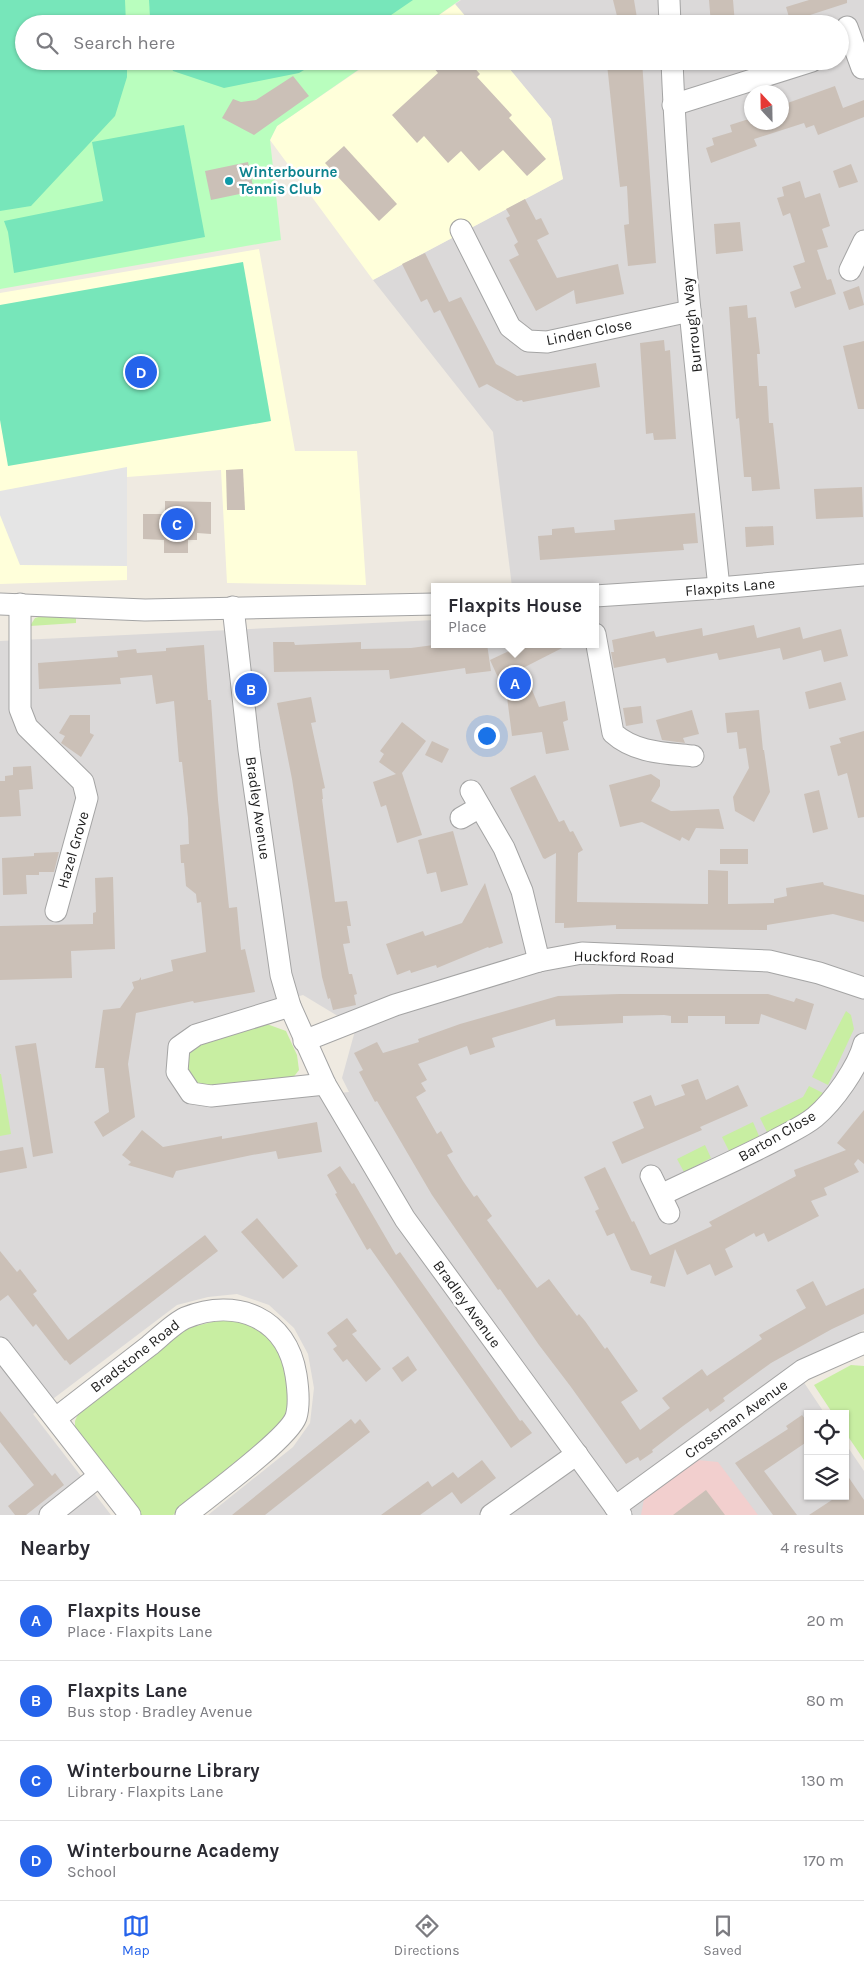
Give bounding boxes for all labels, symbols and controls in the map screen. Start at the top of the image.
search box [15,15,849,70]
icon: search [33,29,61,57]
text: Search here [73,32,175,54]
north arrow [744,85,789,130]
place label: Winterbourne Tennis Club [239,163,338,198]
marker: Winterbourne Tennis Club [223,175,235,187]
street label: Burrough Way [678,276,706,374]
street label: Linden Close [545,315,633,349]
pin: D [125,353,157,391]
pin: C [161,505,193,543]
street label: Flaxpits Lane [684,574,776,600]
popup [431,583,599,648]
text: Flaxpits House [448,595,582,617]
text: Place [448,617,487,636]
pin: A [499,664,531,702]
pin: B [235,670,267,708]
your location [474,723,500,749]
street label: Bradley Avenue [242,755,274,861]
street label: Hazel Grove [53,809,93,891]
street label: Huckford Road [573,947,675,967]
street label: Barton Close [735,1107,819,1165]
street label: Bradley Avenue [429,1257,505,1351]
street label: Bradstone Road [87,1316,183,1396]
street label: Crossman Avenue [681,1376,791,1462]
map controls [804,1410,849,1500]
button: locate [804,1410,849,1455]
button: layers [804,1455,849,1500]
text: Nearby [20,1536,90,1560]
text: 4 results [780,1538,844,1557]
text: Flaxpits House [67,1600,201,1622]
text: A [31,1611,41,1630]
text: 20 m [806,1611,844,1630]
text: Place · Flaxpits Lane [67,1622,212,1641]
text: Flaxpits Lane [67,1680,187,1702]
text: B [31,1691,41,1710]
text: 80 m [806,1691,844,1710]
text: Bus stop · Bradley Avenue [67,1702,252,1721]
text: Winterbourne Library [67,1760,259,1782]
text: C [31,1771,41,1790]
text: 130 m [801,1771,844,1790]
text: Library · Flaxpits Lane [67,1782,223,1801]
text: Winterbourne Academy [67,1840,279,1862]
text: D [31,1851,41,1870]
text: 170 m [803,1851,844,1870]
text: School [67,1862,117,1881]
tab: Map [122,1912,150,1959]
tab: Directions [394,1912,460,1959]
tab: Saved [703,1912,742,1959]

